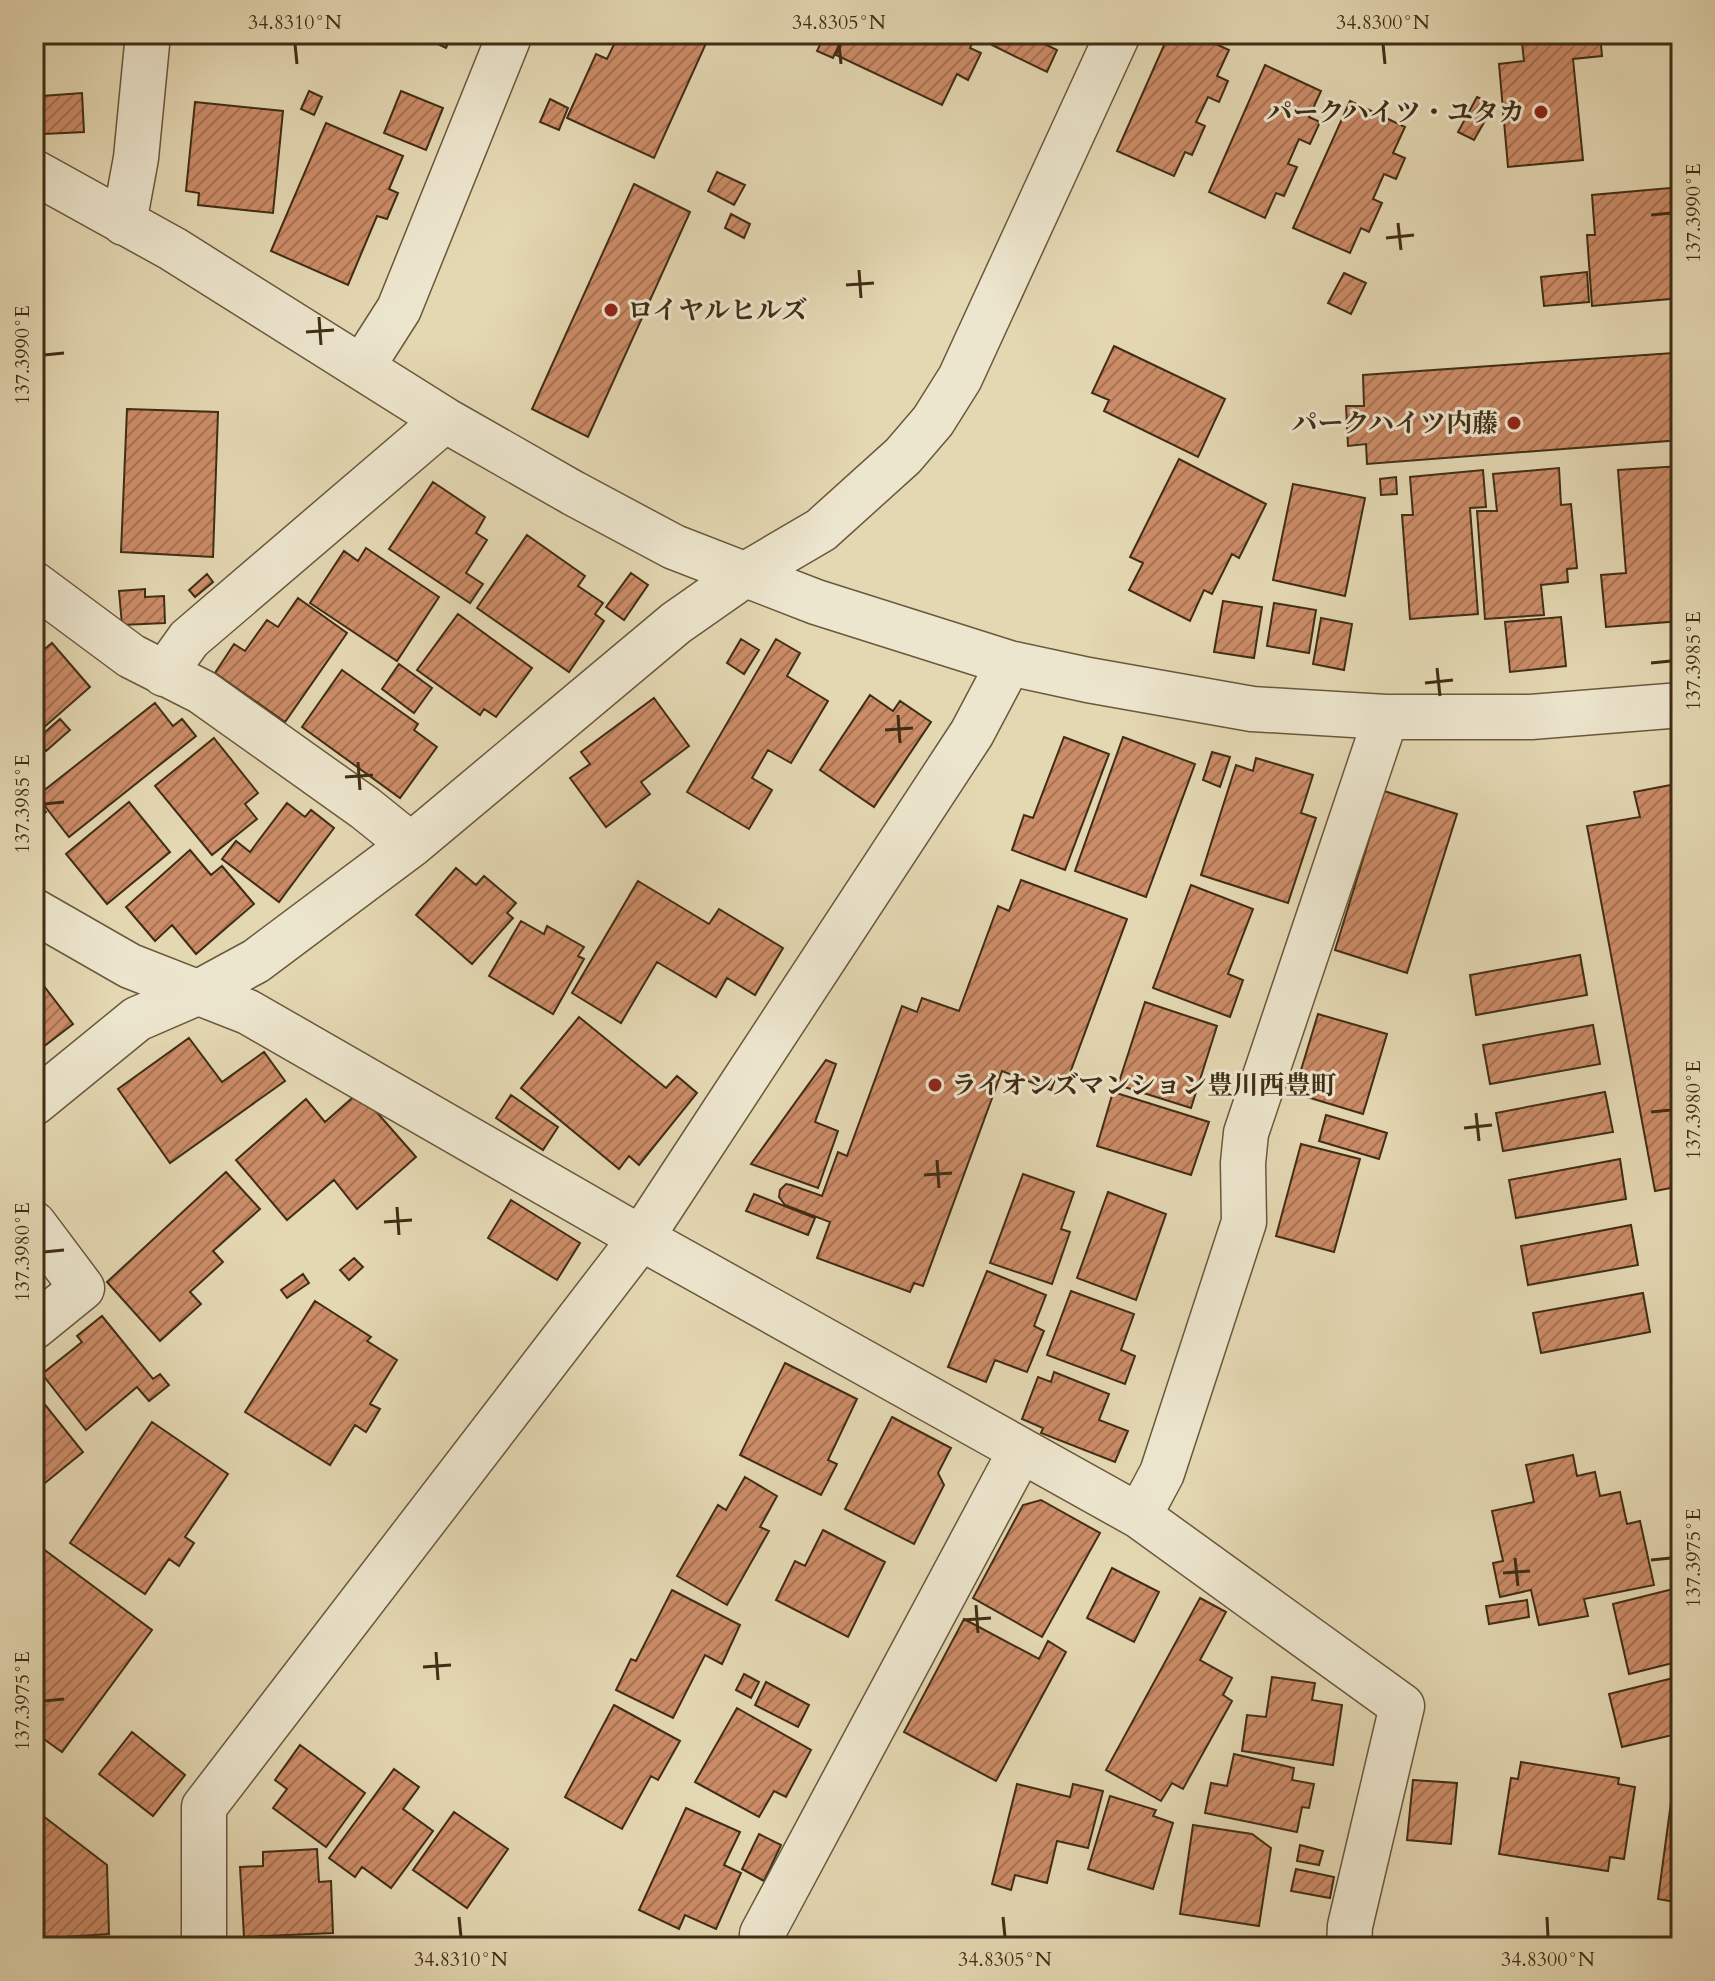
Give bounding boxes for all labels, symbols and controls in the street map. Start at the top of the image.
text: 34.8310°N [248,9,342,36]
text: 34.8305°N [792,9,886,36]
text: 34.8300°N [1336,9,1430,36]
place label: パークハイツ・ユタカ [1267,95,1525,130]
marker: パークハイツ・ユタカ [1532,103,1550,121]
text: 137.3990°E [1680,163,1707,263]
place label: ロイヤルヒルズ [627,293,807,328]
marker: ロイヤルヒルズ [602,301,620,319]
text: 137.3990°E [9,305,36,405]
place label: パークハイツ内藤 [1292,406,1498,441]
marker: パークハイツ内藤 [1505,414,1523,432]
text: 137.3985°E [1680,611,1707,711]
text: 137.3985°E [9,754,36,854]
text: 137.3980°E [1680,1060,1707,1160]
place label: ライオンズマンション豊川西豊町 [951,1068,1337,1103]
marker: ライオンズマンション豊川西豊町 [926,1076,944,1094]
text: 137.3980°E [9,1202,36,1302]
text: 137.3975°E [1680,1508,1707,1608]
text: 137.3975°E [9,1651,36,1751]
text: 34.8310°N [414,1946,508,1973]
text: 34.8305°N [958,1946,1052,1973]
text: 34.8300°N [1501,1946,1595,1973]

